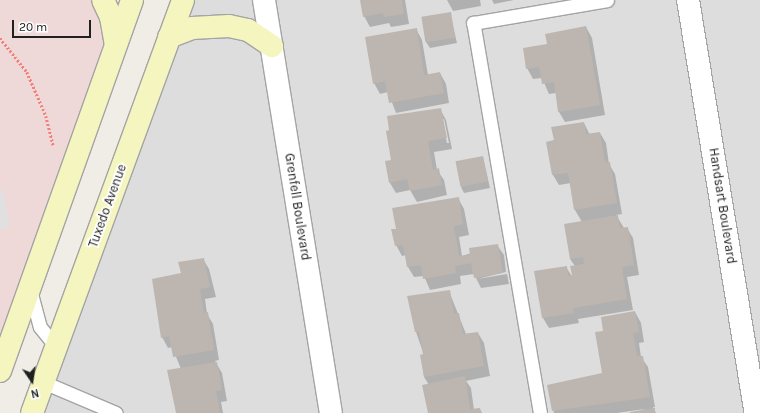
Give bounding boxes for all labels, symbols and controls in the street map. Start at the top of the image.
scale bar [14,12,93,38]
text: 20 m [19,20,47,34]
street label: Handsart Boulevard [705,147,739,265]
street label: Grenfell Boulevard [281,152,313,262]
street label: Tuxedo Avenue [86,162,130,250]
north arrow [12,361,52,401]
text: N [30,386,40,400]

